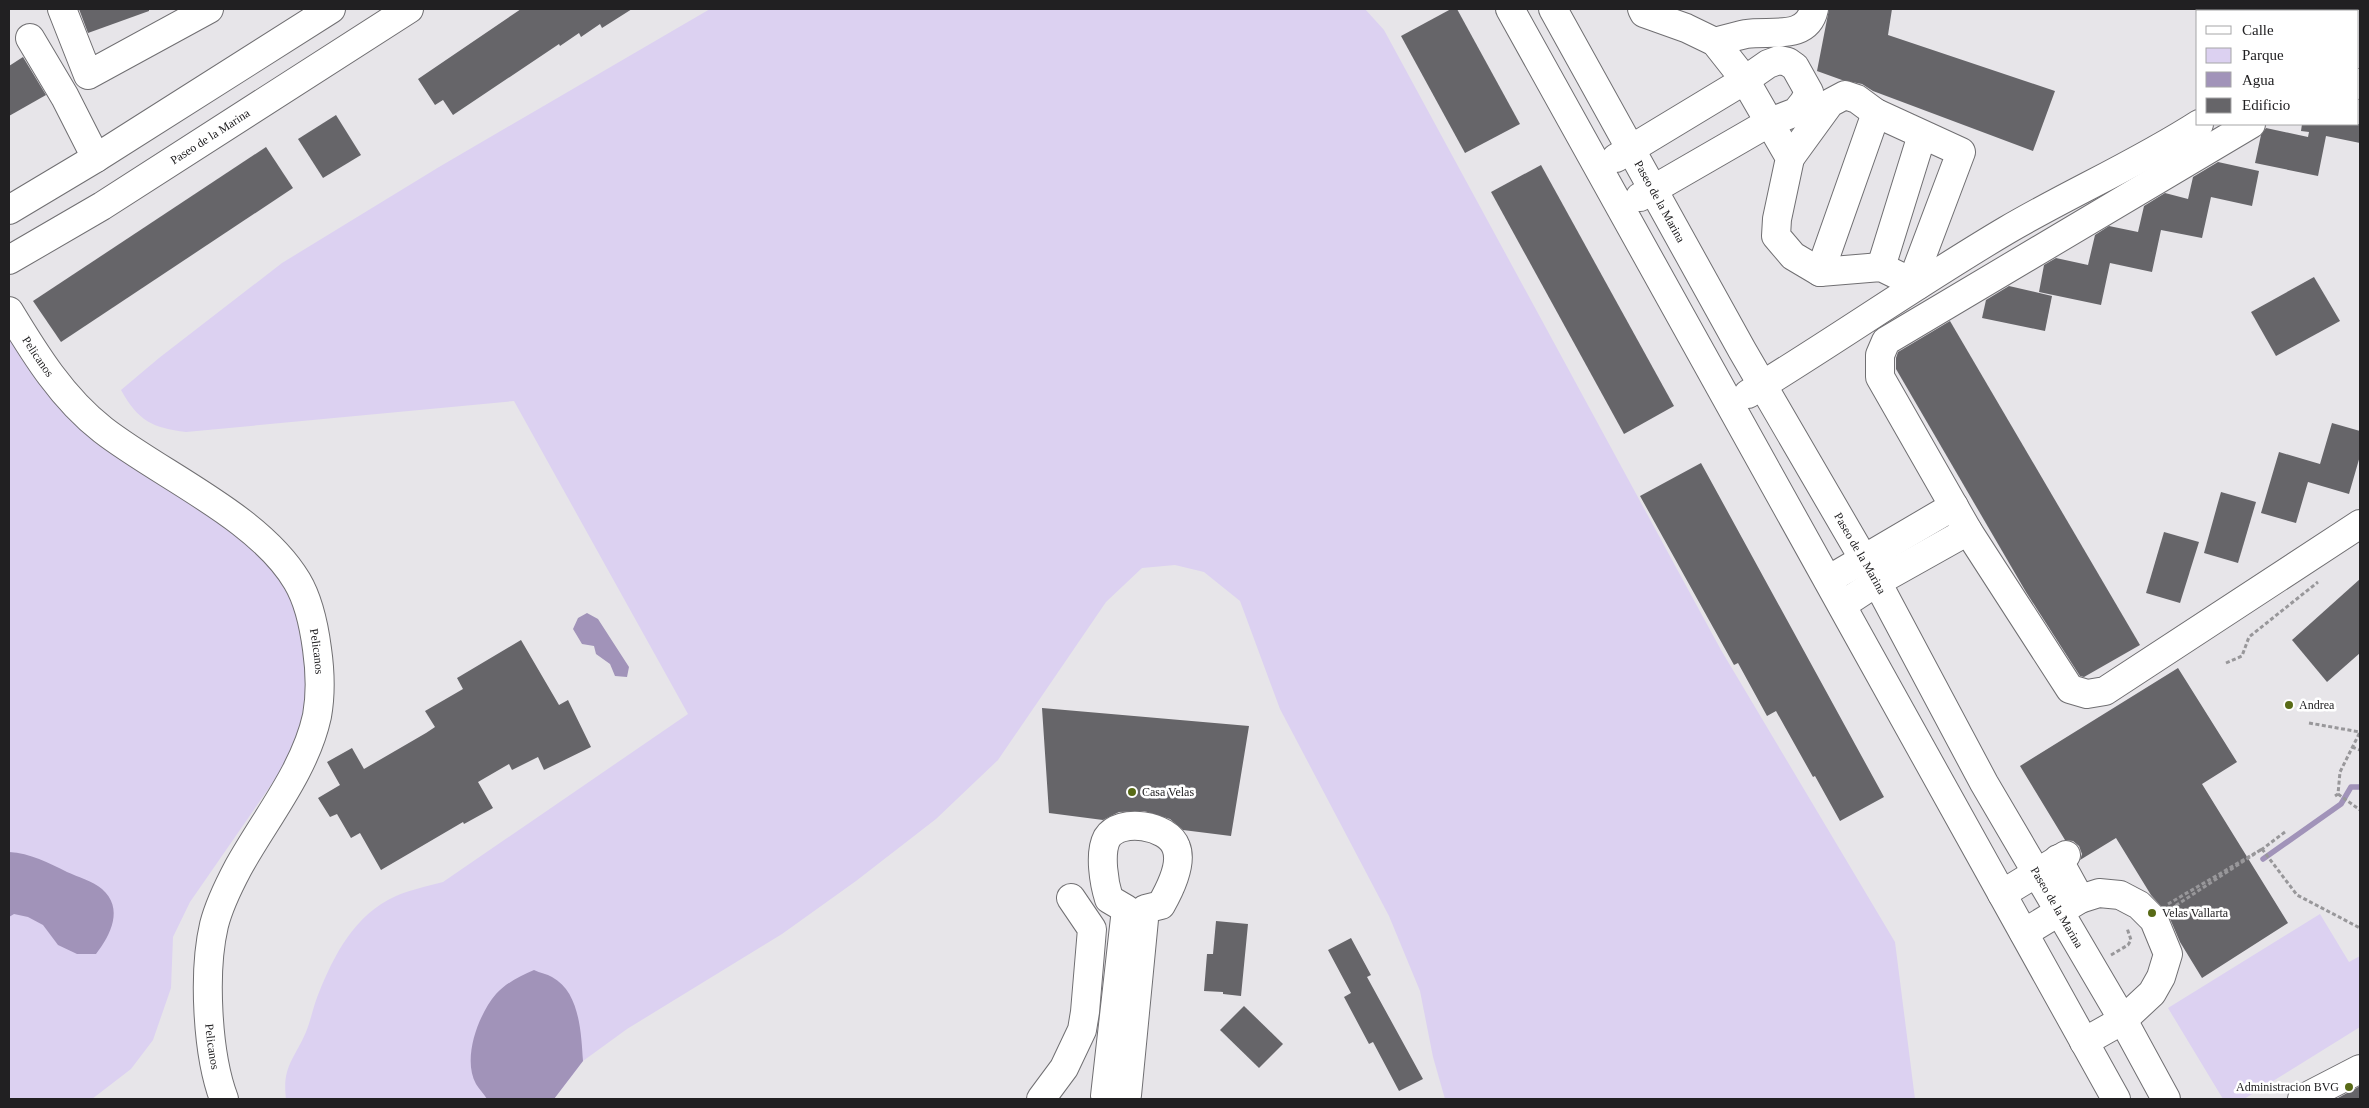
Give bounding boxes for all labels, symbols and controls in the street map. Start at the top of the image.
legend [2196,10,2359,125]
text: Calle [2242,22,2274,38]
text: Parque [2242,47,2284,63]
text: Agua [2242,72,2275,88]
text: Edificio [2242,97,2290,113]
street label: Paseo de la Marina [168,106,253,167]
street label: Paseo de la Marina [1631,158,1688,245]
street label: Pelicanos [19,334,57,380]
street label: Paseo de la Marina [1831,510,1889,597]
street label: Pelicanos [307,627,326,675]
place label: Andrea [2299,698,2335,712]
marker: Andrea [2283,699,2295,711]
place label: Casa Velas [1142,785,1194,799]
marker: Casa Velas [1126,786,1138,798]
street label: Paseo de la Marina [2028,864,2086,951]
place label: Velas Vallarta [2162,906,2229,920]
marker: Velas Vallarta [2146,907,2158,919]
street label: Pelicanos [202,1023,223,1071]
place label: Administracion BVG [2236,1080,2339,1094]
marker: Administracion BVG [2343,1081,2355,1093]

